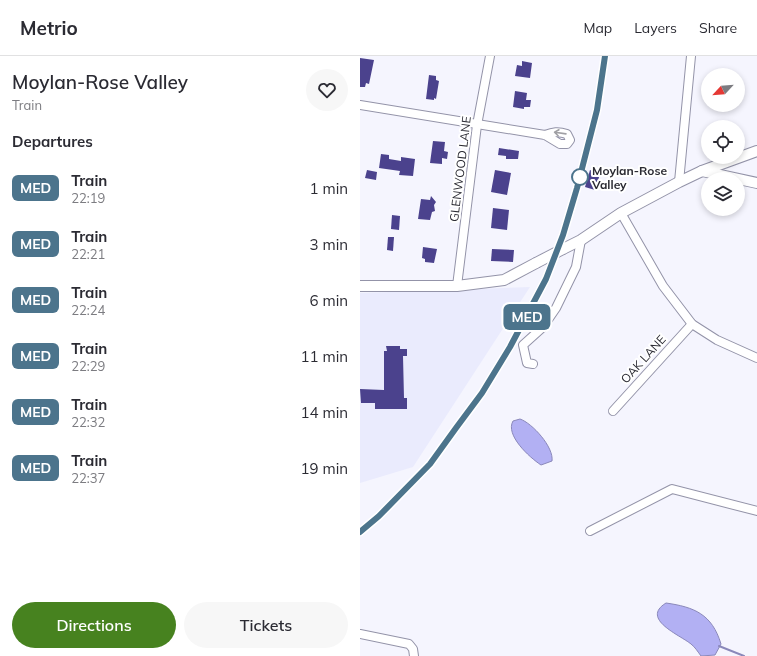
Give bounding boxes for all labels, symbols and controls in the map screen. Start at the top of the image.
text: Metrio [20,16,78,40]
text: Map [583,19,612,37]
text: Layers [634,19,677,37]
text: Share [699,19,737,37]
north arrow [701,68,745,112]
map controls [701,68,745,216]
button: heart [306,69,348,111]
text: Moylan-Rose Valley [12,70,188,94]
text: Train [12,97,42,113]
street label: GLENWOOD LANE [446,115,474,223]
button: locate [701,120,745,164]
one-way arrow [554,129,567,137]
text: Departures [12,132,93,151]
place label: Moylan-Rose Valley [591,163,667,192]
marker: Moylan-Rose Valley [571,168,589,186]
text: Train [71,171,107,190]
button: layers [701,172,745,216]
text: MED [20,179,51,197]
text: 1 min [310,179,348,198]
text: 22:19 [71,190,105,206]
text: Train [71,227,107,246]
text: MED [20,235,51,253]
text: 3 min [310,235,348,254]
text: 22:21 [71,246,105,262]
text: Train [71,283,107,302]
text: MED [20,291,51,309]
text: 6 min [310,291,348,310]
text: 22:24 [71,302,105,318]
line badge: MED [504,304,550,330]
text: MED [511,308,543,326]
street label: OAK LANE [617,332,669,386]
text: Train [71,339,107,358]
text: MED [20,347,51,365]
text: 11 min [301,347,348,366]
text: 22:29 [71,358,105,374]
text: Train [71,395,107,414]
text: MED [20,403,51,421]
text: 14 min [301,403,348,422]
text: 22:32 [71,414,105,430]
text: Train [71,451,107,470]
text: MED [20,459,51,477]
text: 19 min [301,459,348,478]
text: 22:37 [71,470,105,486]
button: Directions [12,602,176,648]
button: Tickets [184,602,348,648]

